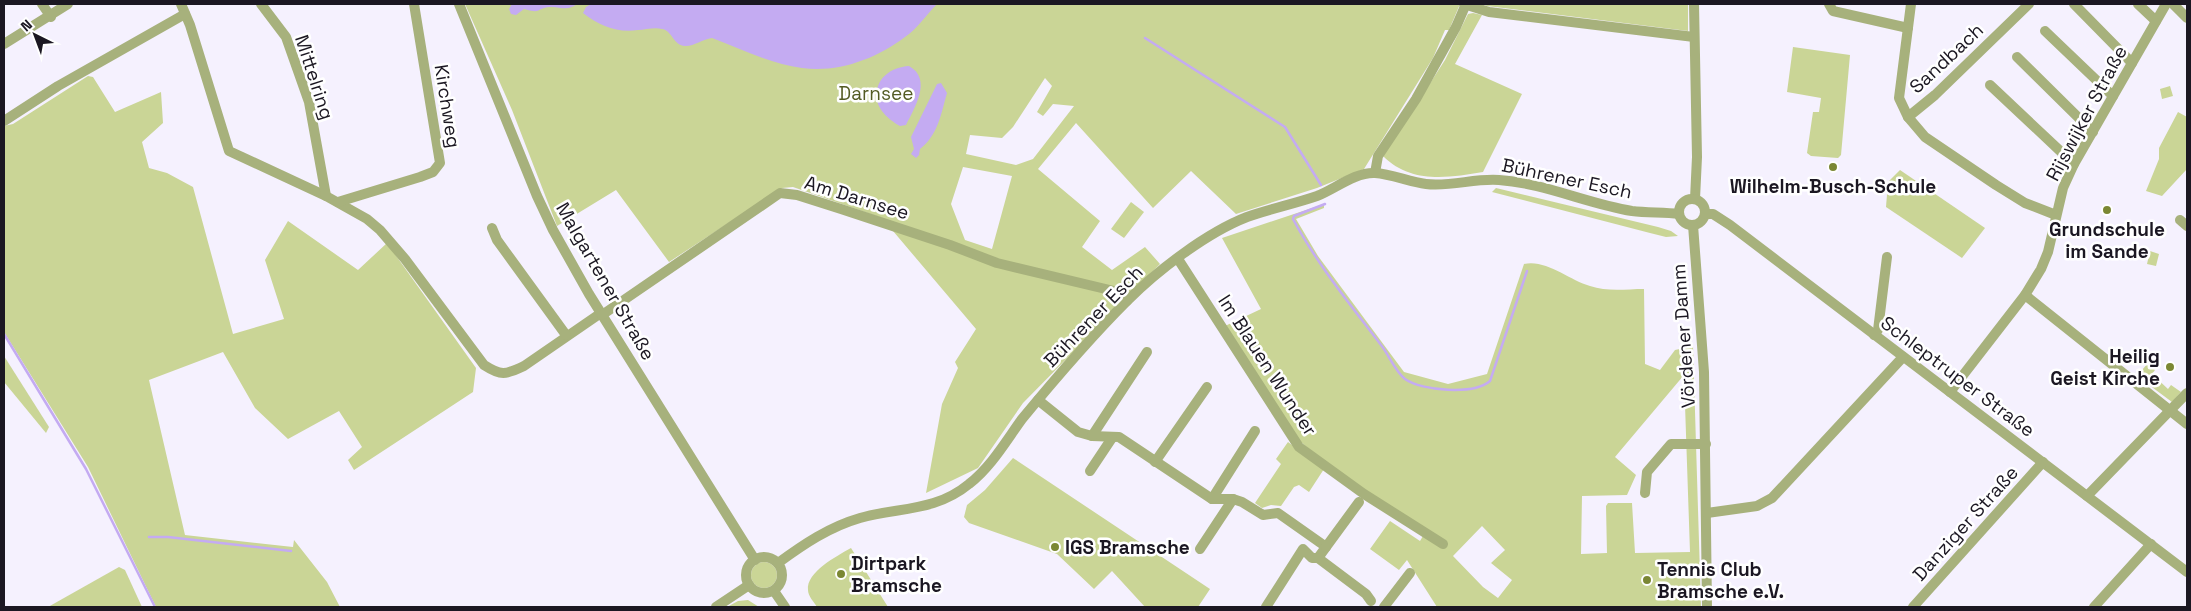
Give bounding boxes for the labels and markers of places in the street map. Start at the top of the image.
marker: Wilhelm-Busch-Schule [1827,161,1839,173]
place label: Wilhelm-Busch-Schule [1730,174,1936,199]
marker: Grundschule im Sande [2101,204,2113,216]
place label: Grundschule im Sande [2049,217,2165,264]
place label: Heilig Geist Kirche [2050,344,2160,391]
marker: Heilig Geist Kirche [2164,361,2176,373]
place label: IGS Bramsche [1065,535,1190,560]
marker: IGS Bramsche [1049,541,1061,553]
place label: Dirtpark Bramsche [851,551,942,598]
place label: Tennis Club Bramsche e.V. [1657,557,1784,604]
marker: Dirtpark Bramsche [835,568,847,580]
marker: Tennis Club Bramsche e.V. [1641,574,1653,586]

